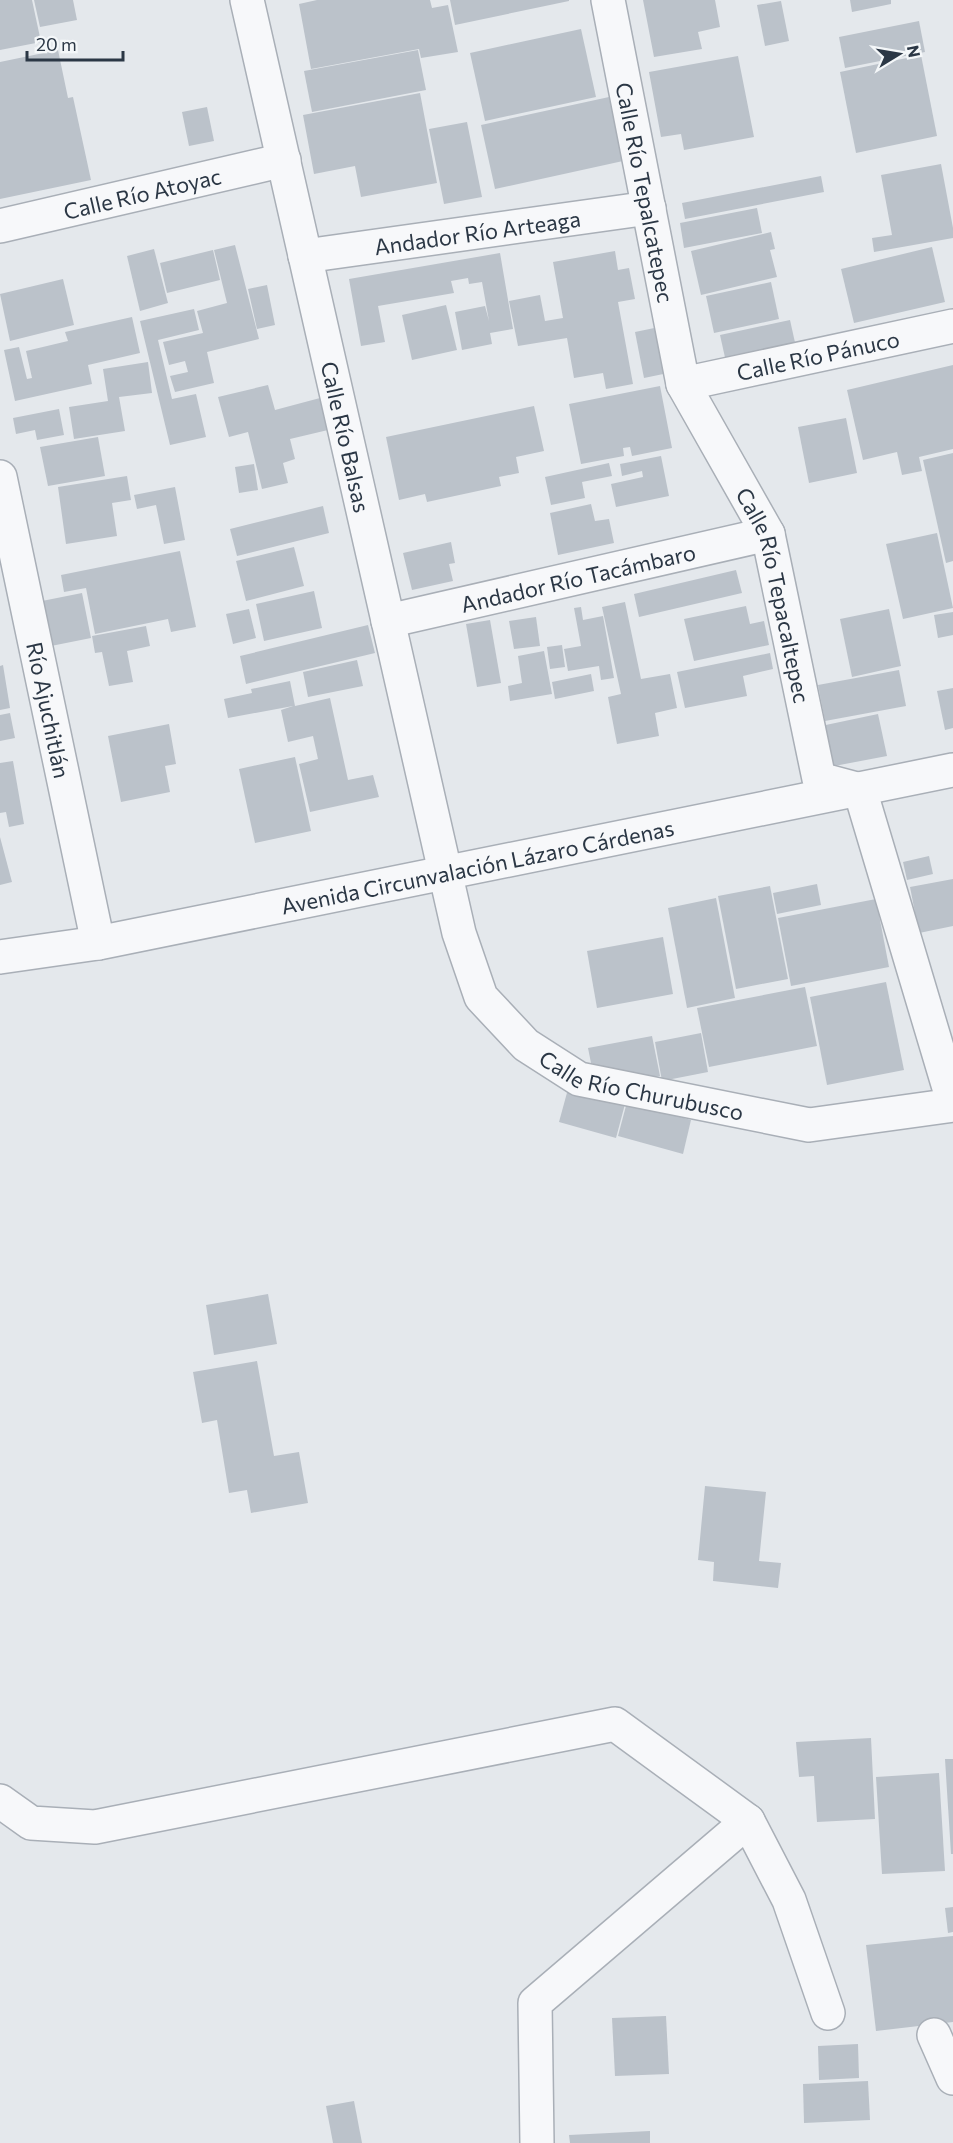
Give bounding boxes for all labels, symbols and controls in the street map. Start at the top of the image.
scale bar [27,24,123,62]
north arrow [869,24,929,84]
text: 20 m [36,33,77,55]
text: N [904,43,925,59]
street label: Calle Río Tepalcatepec [611,80,680,305]
street label: Calle Río Atoyac [61,162,224,224]
street label: Andador Río Arteaga [372,204,582,260]
street label: Calle Río Pánuco [734,324,902,386]
street label: Calle Río Balsas [316,359,377,515]
street label: Calle Río Tepacaltepec [731,482,816,705]
street label: Andador Río Tacámbaro [458,538,698,617]
street label: Río Ajuchitlán [21,639,76,781]
street label: Avenida Circunvalación Lázaro Cárdenas [279,813,676,919]
street label: Calle Río Churubusco [535,1044,746,1125]

